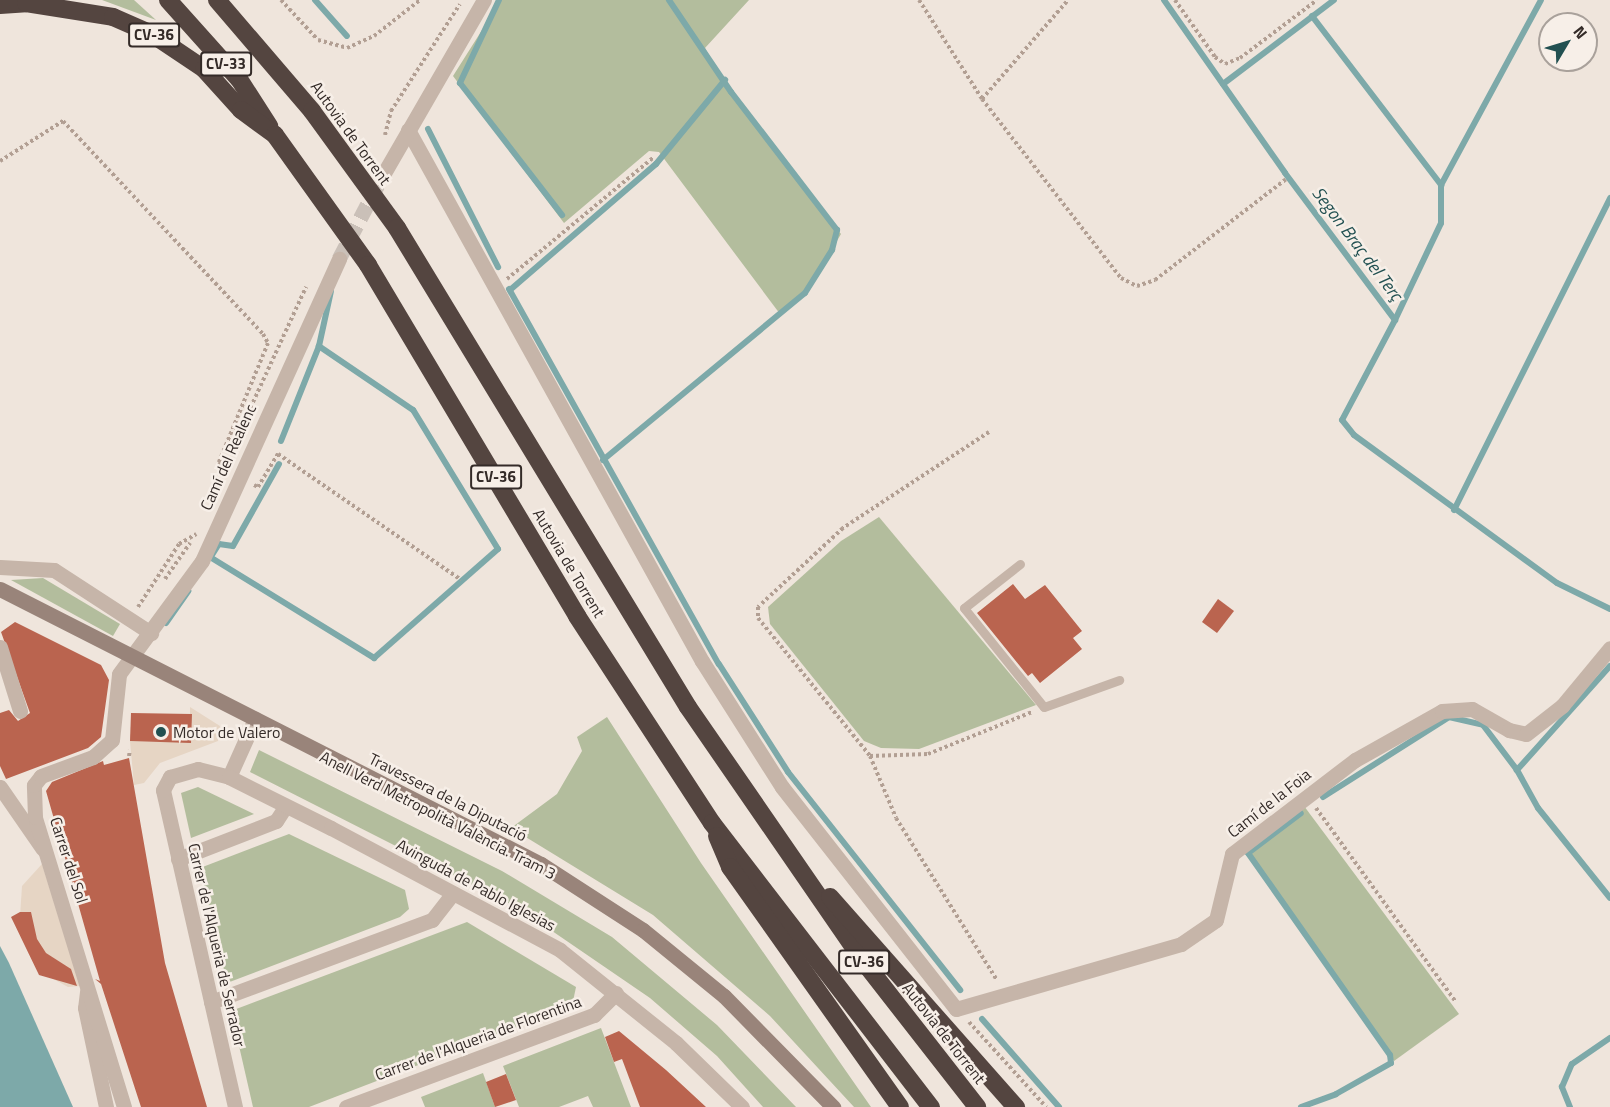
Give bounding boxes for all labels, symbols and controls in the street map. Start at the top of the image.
north arrow [1538,12,1598,72]
text: N [1568,20,1593,44]
road number: CV-36 [127,23,181,47]
road number: CV-33 [199,52,253,76]
street label: Autovia de Torrent [307,77,395,189]
water label: Segon Braç del Terç [1307,183,1407,305]
street label: Camí del Realenc [196,401,260,513]
road number: CV-36 [469,465,523,489]
street label: Autovia de Torrent [529,505,609,621]
place label: Motor de Valero [173,722,280,742]
marker: Motor de Valero [154,725,168,739]
street label: Anell Verd Metropolità València. Tram 3 [317,747,559,883]
street label: Travessera de la Diputació [366,749,530,845]
street label: Camí de la Foia [1223,764,1315,842]
street label: Carrer del Sol [46,815,92,905]
street label: Avinguda de Pablo Iglesias [393,835,559,935]
street label: Carrer de l'Alqueria de Serrador [184,841,250,1049]
road number: CV-36 [837,950,891,974]
street label: Autovia de Torrent [898,979,990,1087]
street label: Carrer de l'Alqueria de Florentina [372,992,584,1084]

